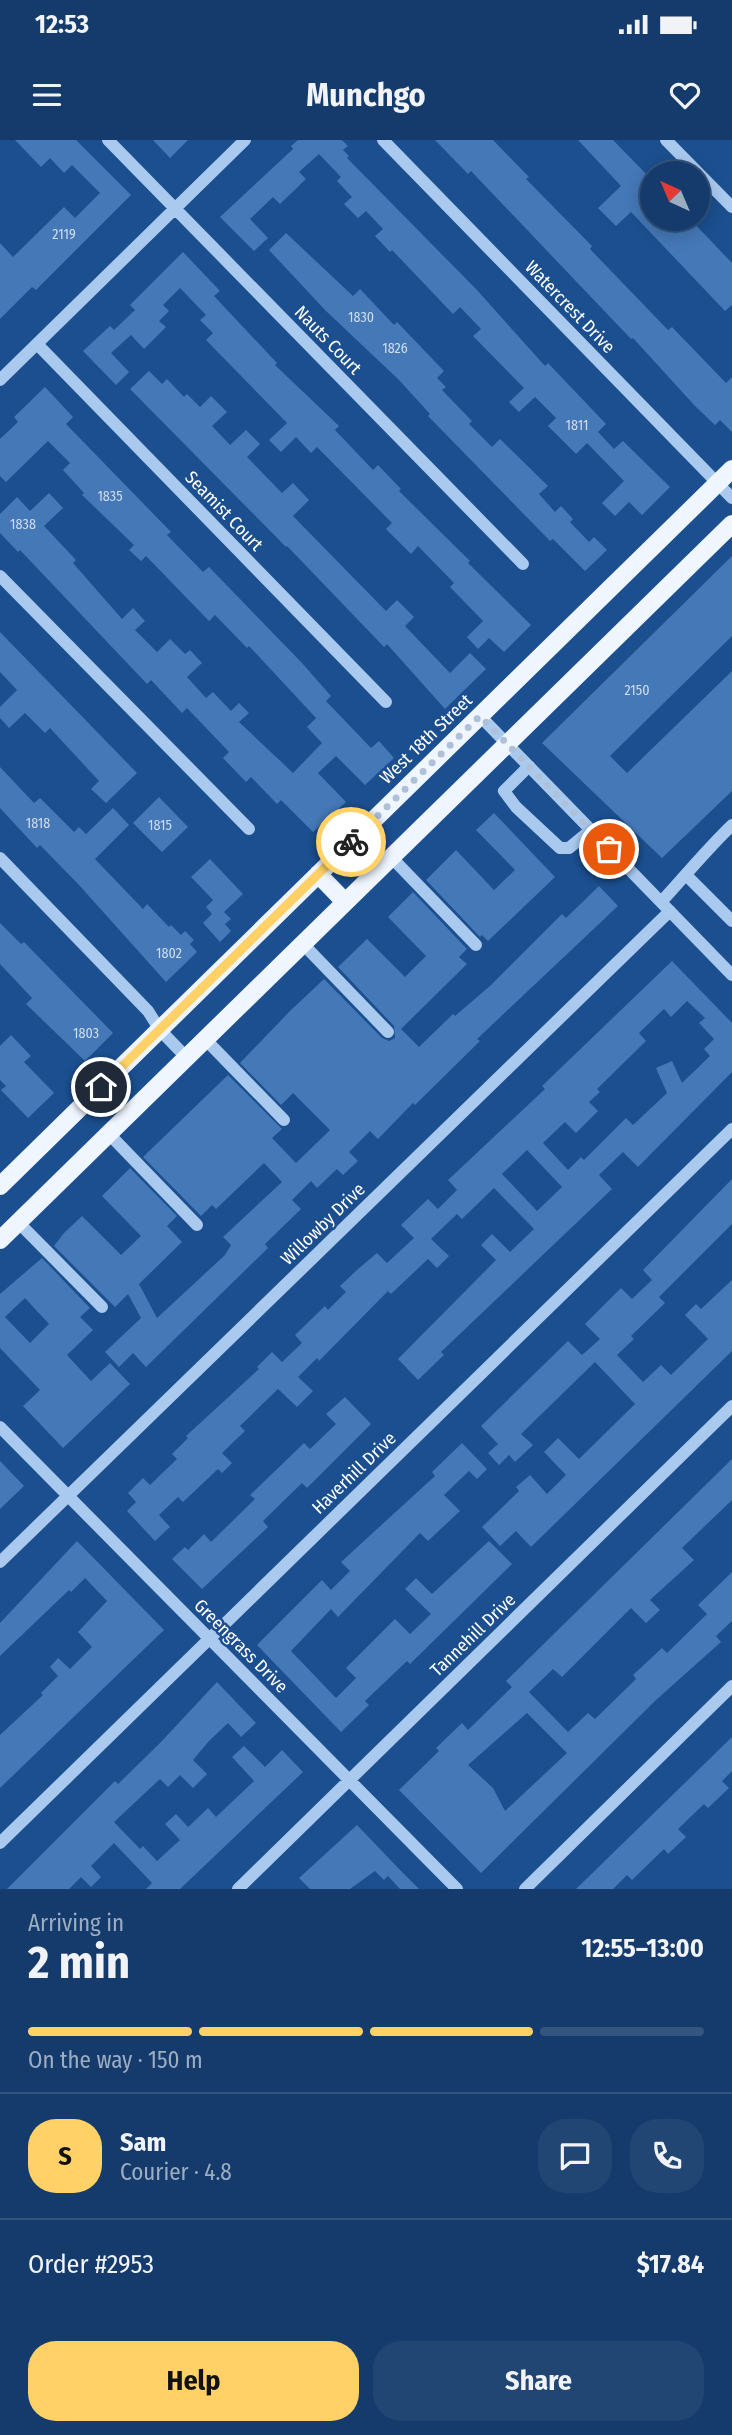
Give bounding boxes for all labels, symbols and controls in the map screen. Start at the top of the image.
text: 12:53 [35,9,89,40]
icon: menu [28,76,66,114]
text: Munchgo [306,76,426,114]
icon: heart [666,76,704,114]
north arrow [640,161,710,231]
map controls [640,161,710,231]
house number: 2119 [52,226,76,243]
street label: Watercrest Drive [520,256,620,358]
street label: Nauts Court [290,301,366,379]
house number: 1830 [348,309,374,326]
house number: 1826 [382,340,408,357]
house number: 1811 [566,417,588,434]
street label: Seamist Court [180,466,268,556]
house number: 1835 [97,488,123,505]
house number: 1838 [10,516,36,533]
house number: 2150 [624,682,650,699]
street label: West 18th Street [375,689,477,789]
courier [316,807,386,877]
house number: 1818 [26,815,50,832]
house number: 1815 [148,817,172,834]
pin [579,819,639,879]
icon: bike [332,823,370,861]
icon: bag [590,830,628,868]
house number: 1802 [156,945,182,962]
house number: 1803 [73,1025,99,1042]
pin [71,1057,131,1117]
icon: home [82,1068,120,1106]
street label: Willowby Drive [276,1178,370,1270]
street label: Haverhill Drive [307,1427,401,1519]
street label: Tannehill Drive [426,1589,520,1681]
street label: Greengrass Drive [189,1594,293,1698]
text: Arriving in [28,1909,124,1937]
text: 12:55–13:00 [581,1933,704,1964]
text: 2 min [28,1935,130,1990]
text: On the way · 150 m [28,2046,203,2074]
button: chat [538,2119,612,2193]
button: phone [630,2119,704,2193]
text: Sam [120,2127,166,2158]
text: S [58,2141,72,2172]
text: Courier · 4.8 [120,2158,232,2186]
text: Order #2953 [28,2249,154,2280]
text: $17.84 [637,2249,704,2280]
button: Help [28,2341,359,2421]
button: Share [373,2341,704,2421]

